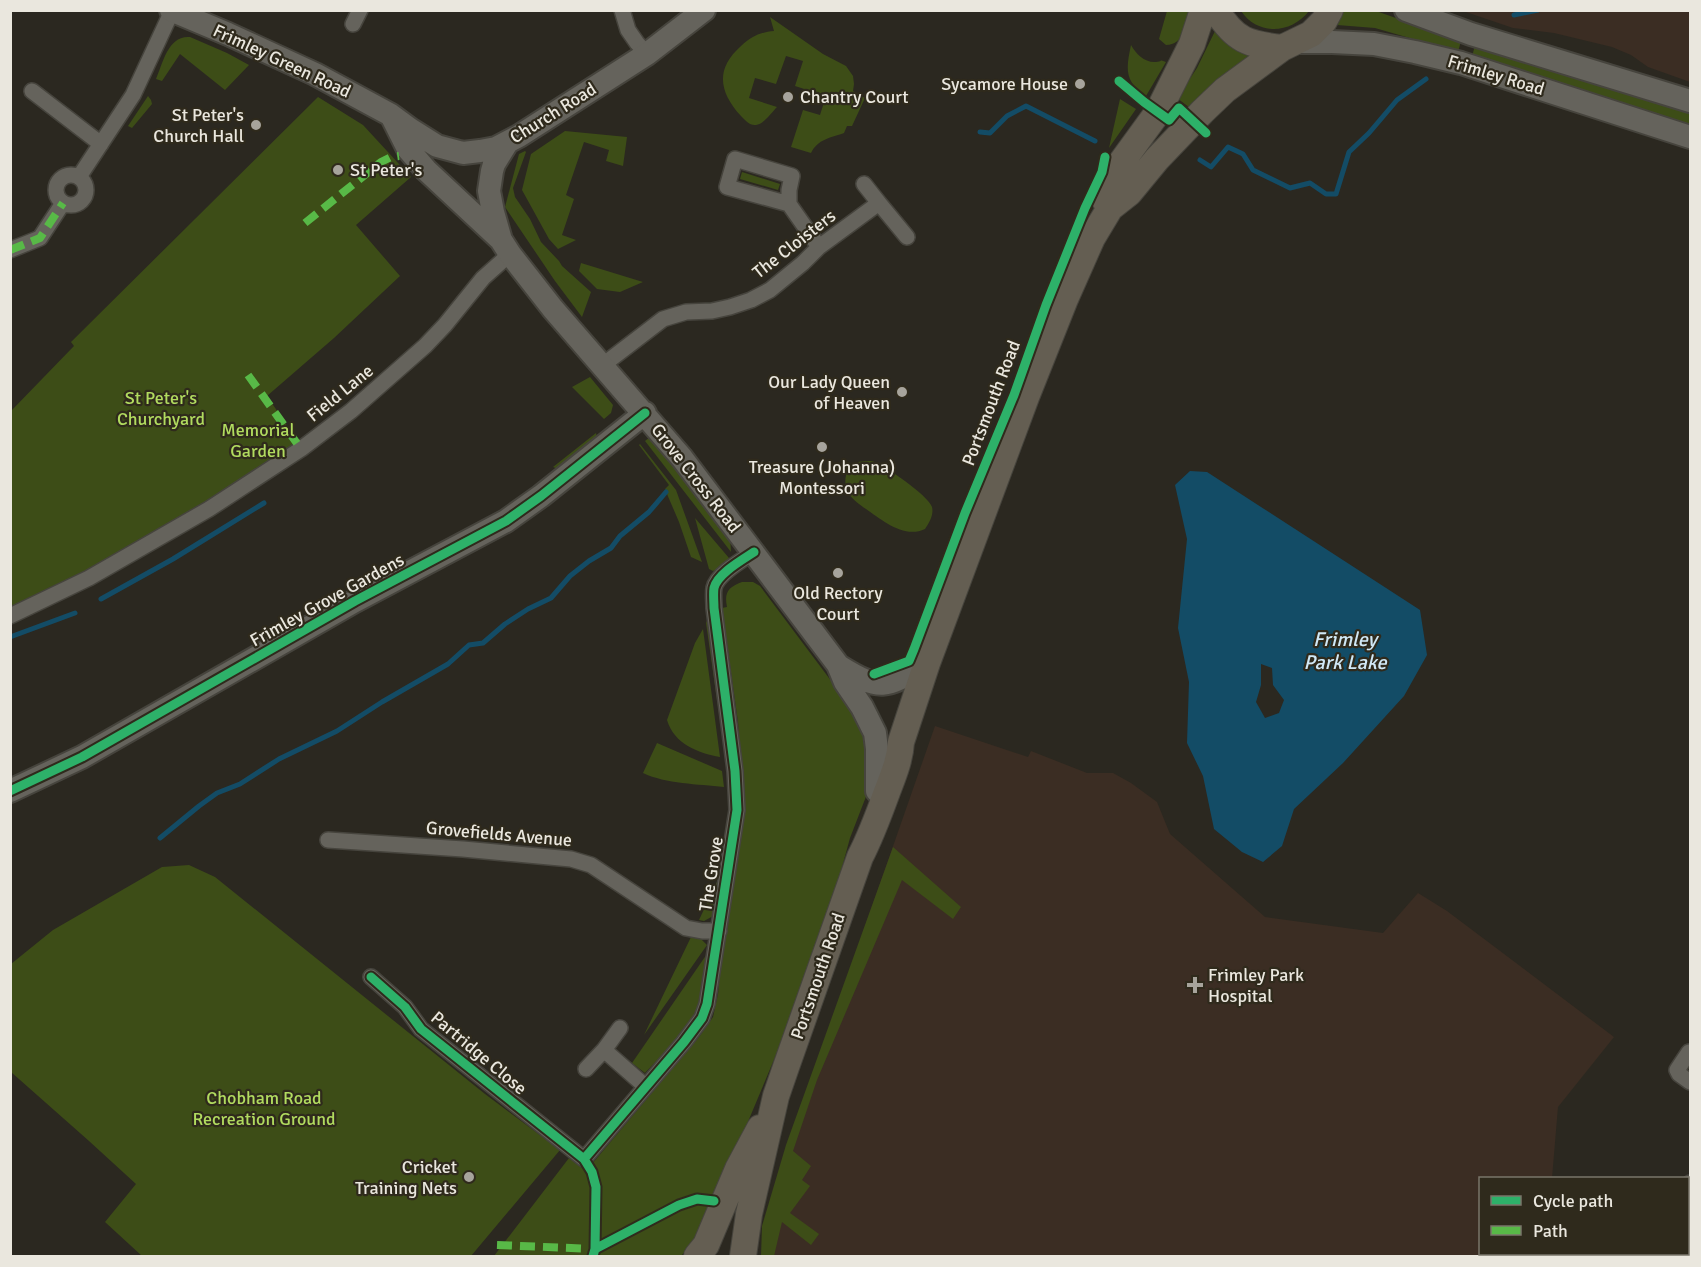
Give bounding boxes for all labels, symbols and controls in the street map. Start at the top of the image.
street label: Frimley Green Road [210,19,354,103]
street label: Frimley Road [1445,50,1547,100]
place label: Sycamore House [941,73,1068,95]
marker: Sycamore House [1073,77,1087,91]
street label: Church Road [506,78,600,148]
place label: Chantry Court [800,86,909,108]
marker: Chantry Court [781,90,795,104]
place label: St Peter's Church Hall [153,104,244,147]
marker: St Peter's Church Hall [249,118,263,132]
place label: St Peter's [350,159,422,181]
marker: St Peter's [331,163,345,177]
street label: The Cloisters [748,205,840,283]
street label: Portsmouth Road [957,337,1025,469]
street label: Field Lane [302,360,378,426]
place label: Our Lady Queen of Heaven [768,371,890,414]
marker: Our Lady Queen of Heaven [895,385,909,399]
park label: St Peter's Churchyard [117,387,205,430]
park label: Memorial Garden [221,419,295,462]
street label: Grove Cross Road [646,419,746,537]
marker: Treasure (Johanna) Montessori [815,440,829,454]
place label: Treasure (Johanna) Montessori [749,456,895,499]
street label: Frimley Grove Gardens [246,548,408,652]
marker: Old Rectory Court [831,566,845,580]
place label: Old Rectory Court [793,582,883,625]
water label: Frimley Park Lake [1304,627,1387,675]
street label: Grovefields Avenue [425,817,573,851]
street label: The Grove [694,835,728,913]
street label: Portsmouth Road [786,910,850,1042]
place label: Frimley Park Hospital [1208,964,1304,1007]
marker: Frimley Park Hospital [1186,976,1204,994]
street label: Partridge Close [427,1007,531,1099]
park label: Chobham Road Recreation Ground [192,1087,336,1130]
place label: Cricket Training Nets [355,1156,457,1199]
marker: Cricket Training Nets [462,1170,476,1184]
legend [1479,1177,1689,1255]
text: Cycle path [1533,1190,1613,1212]
text: Path [1533,1220,1568,1242]

